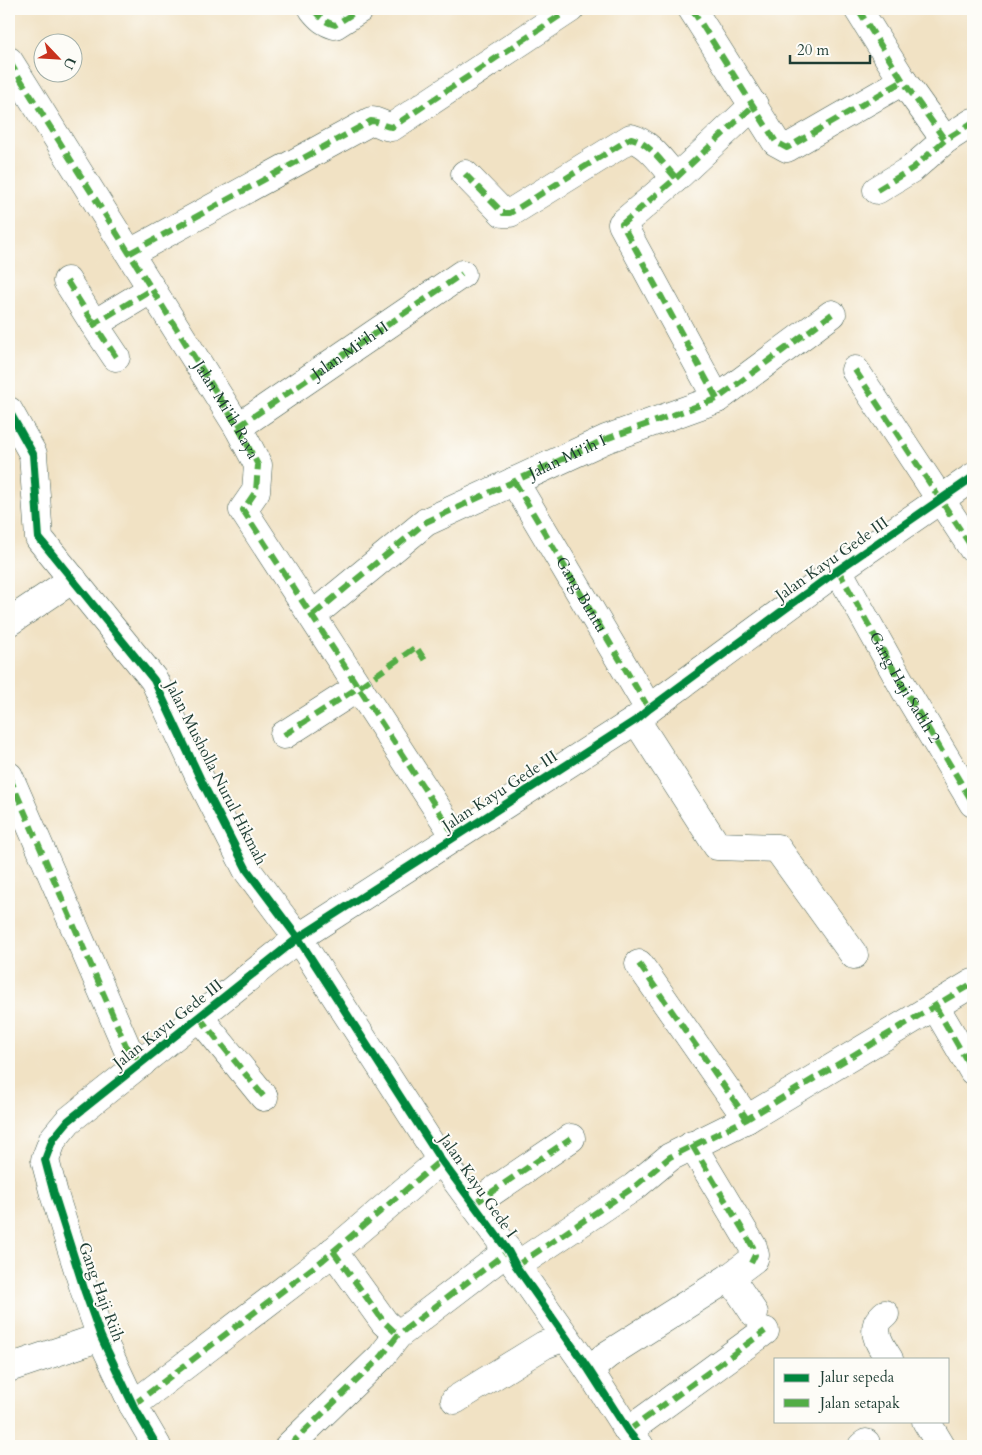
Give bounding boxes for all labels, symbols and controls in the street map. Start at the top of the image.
north arrow [32,32,82,82]
scale bar [790,32,870,64]
text: 20 m [797,40,829,60]
text: U [58,54,80,73]
street label: Jalan Mi'ih II [306,316,393,385]
street label: Jalan Mi'ih Raya [187,355,264,463]
street label: Jalan Mi'ih I [523,429,610,485]
street label: Jalan Kayu Gede III [769,512,893,607]
street label: Gang Buntu [550,553,612,637]
street label: Gang Haji Sadih 2 [864,628,945,747]
street label: Jalan Musholla Nurul Hikmah [159,675,272,869]
street label: Jalan Kayu Gede III [436,745,562,838]
street label: Jalan Kayu Gede III [107,974,227,1075]
street label: Jalan Kayu Gede I [433,1128,522,1242]
street label: Gang Haji Riih [73,1239,129,1345]
legend [774,1358,950,1422]
text: Jalur sepeda [818,1367,895,1387]
text: Jalan setapak [818,1393,900,1413]

